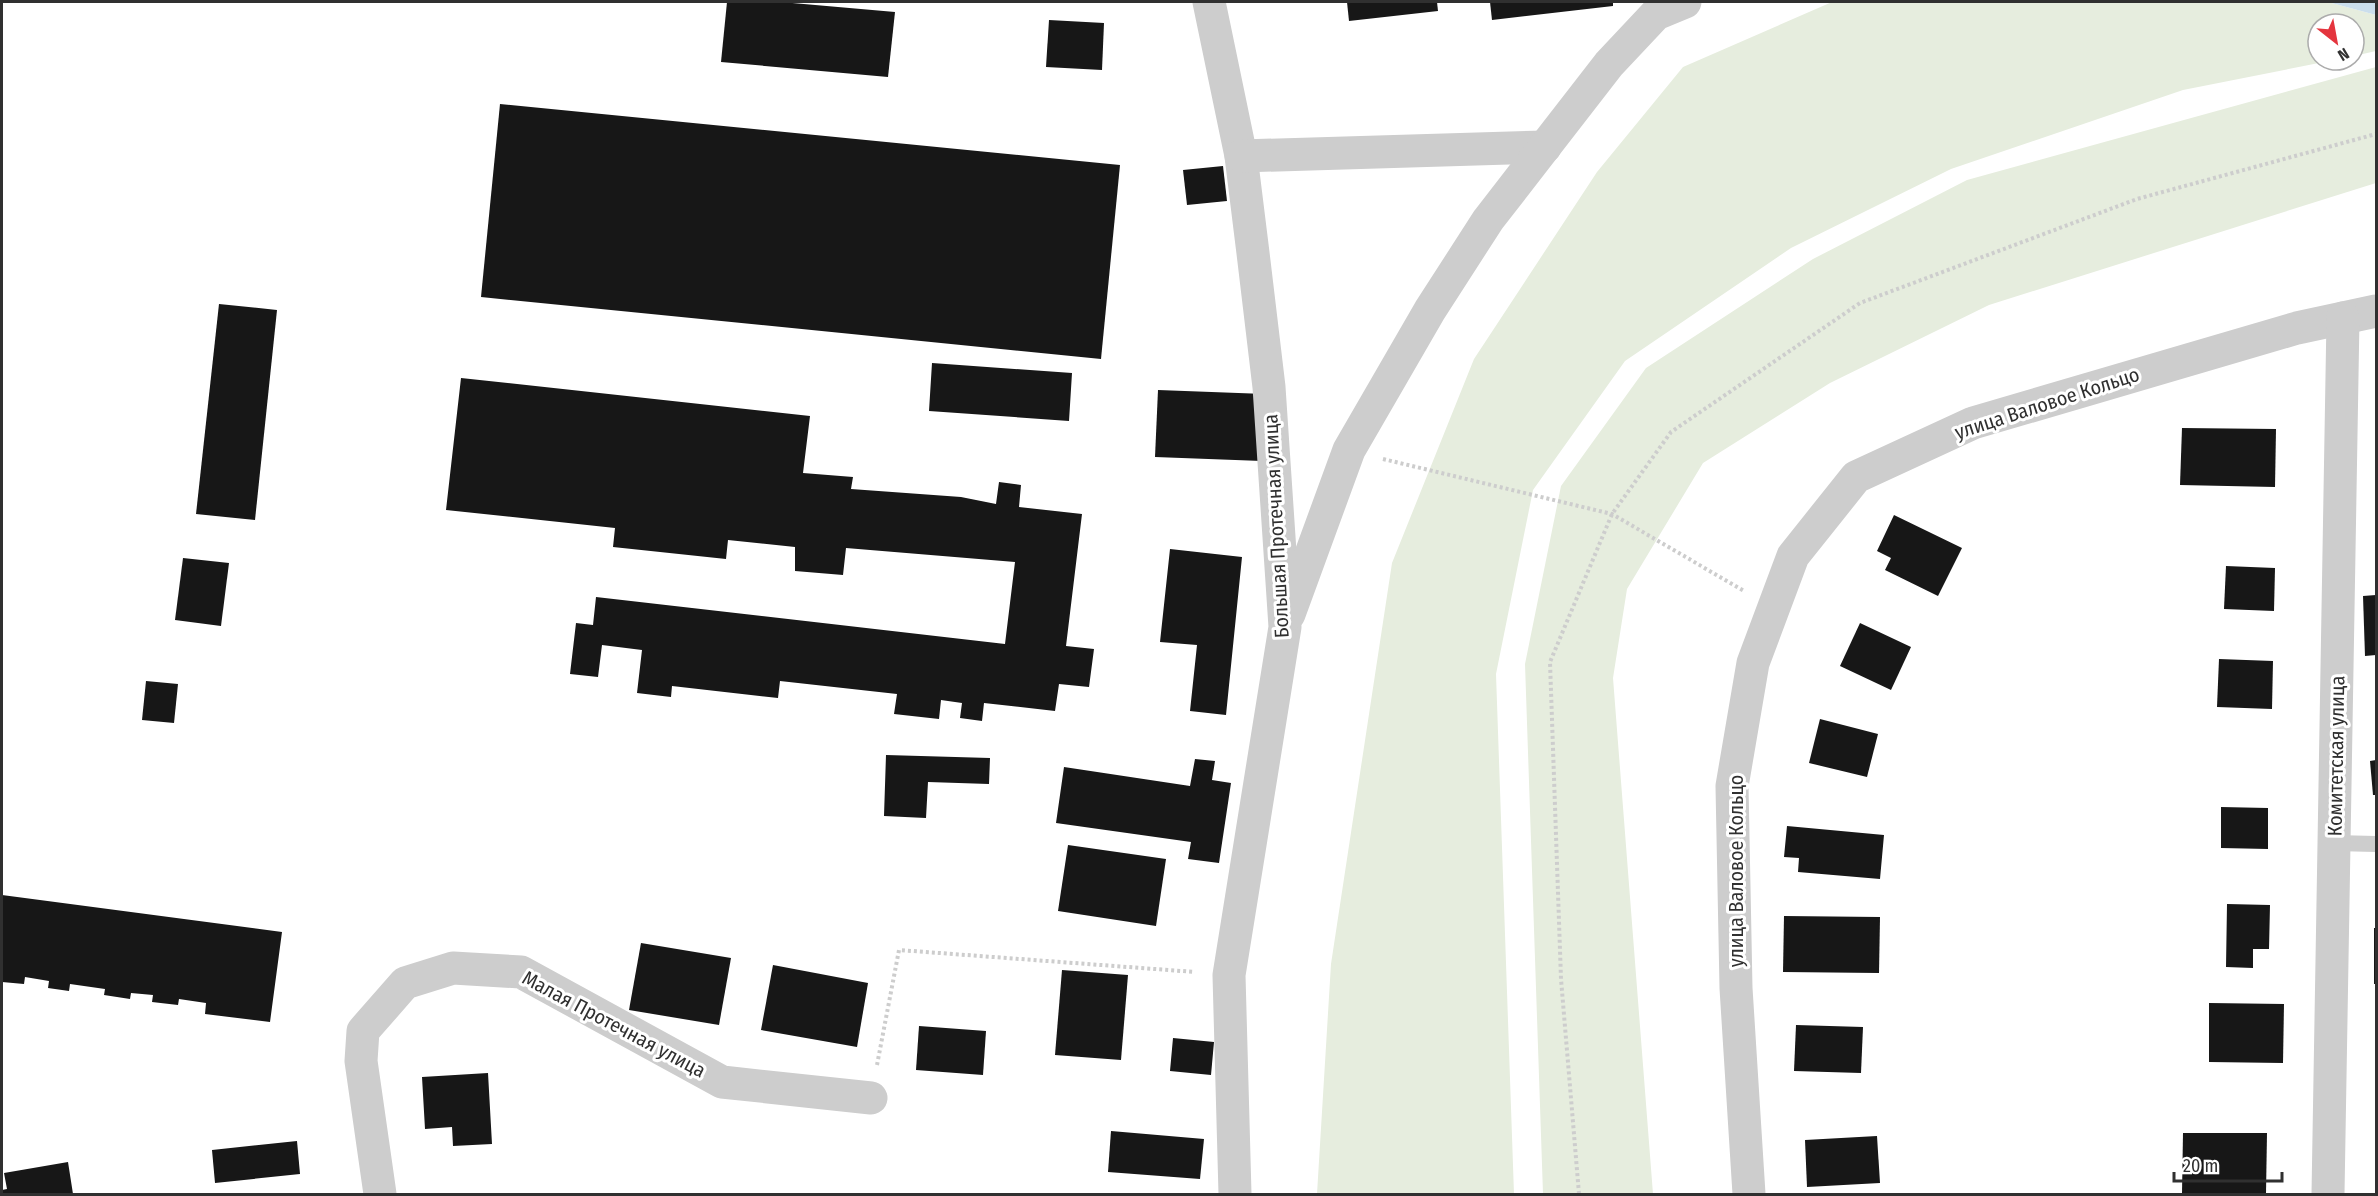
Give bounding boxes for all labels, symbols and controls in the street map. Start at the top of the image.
north arrow [2306,12,2366,72]
text: N [2334,44,2352,65]
street label: улица Валовое Кольцо [1952,362,2142,444]
street label: Большая Протечная улица [1258,413,1294,639]
street label: Комитетская улица [2323,675,2349,837]
street label: улица Валовое Кольцо [1724,775,1748,967]
street label: Малая Протечная улица [518,966,710,1082]
scale bar [2174,1145,2282,1183]
text: 20 m [2183,1155,2218,1177]

